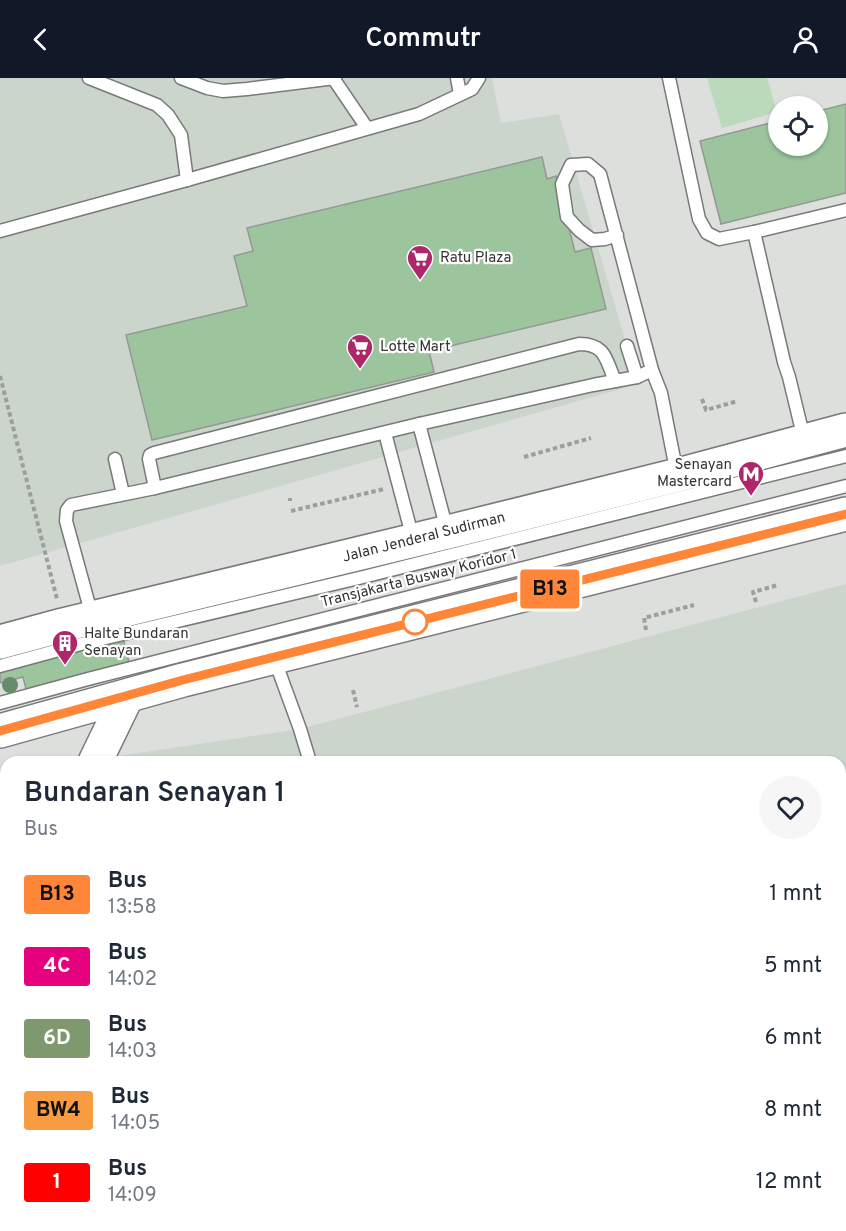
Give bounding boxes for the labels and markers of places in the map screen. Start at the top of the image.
supermarket icon: Ratu Plaza [405,243,435,281]
place label: Ratu Plaza [440,249,512,268]
supermarket icon: Lotte Mart [345,332,375,370]
place label: Lotte Mart [380,338,451,357]
place label: Senayan Mastercard [657,456,732,492]
metro station icon: Senayan Mastercard [736,459,766,497]
unlabelled marker [402,609,428,635]
place label: Halte Bundaran Senayan [84,625,189,661]
building icon: Halte Bundaran Senayan [50,628,80,666]

